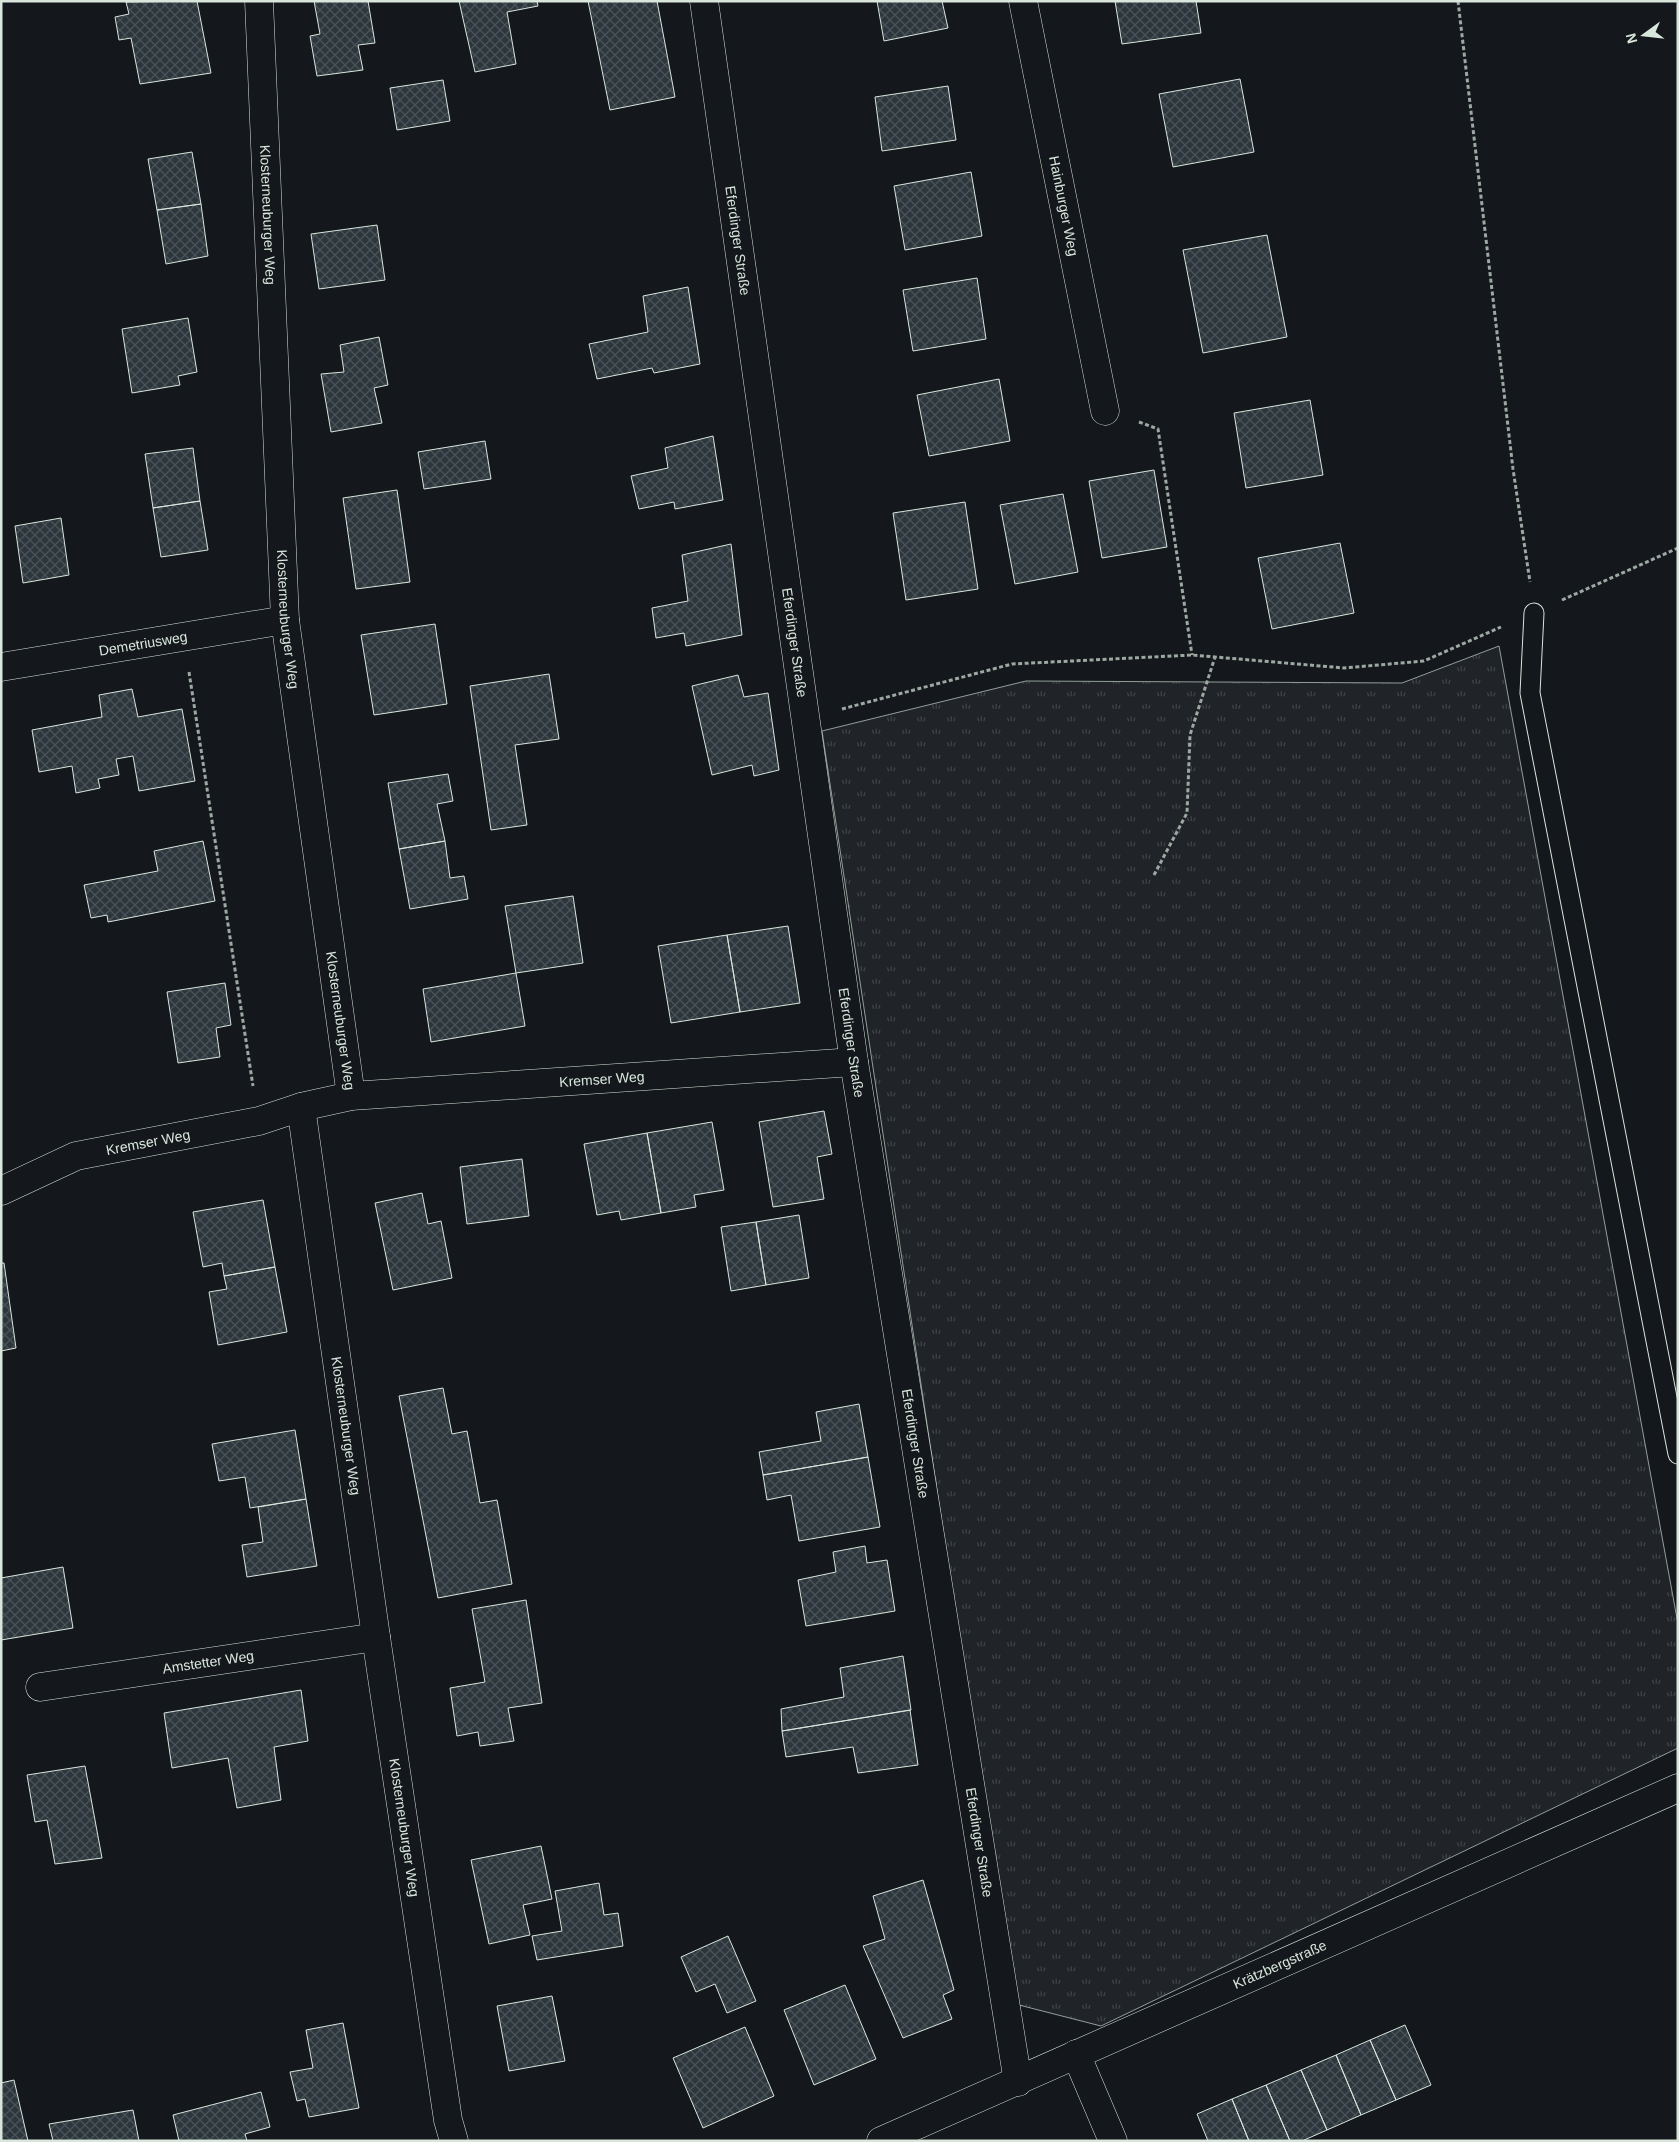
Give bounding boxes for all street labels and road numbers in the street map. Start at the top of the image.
street label: Klosterneuburger Weg [257,145,279,285]
street label: Hainburger Weg [1046,154,1082,257]
street label: Eferdinger Straße [722,185,754,297]
street label: Klosterneuburger Weg [274,549,302,690]
street label: Eferdinger Straße [779,587,810,699]
street label: Demetriusweg [98,628,189,659]
street label: Klosterneuburger Weg [323,950,358,1091]
street label: Eferdinger Straße [836,987,868,1099]
street label: Kremser Weg [559,1068,645,1090]
street label: Kremser Weg [104,1126,191,1158]
street label: Klosterneuburger Weg [328,1355,364,1496]
street label: Eferdinger Straße [899,1388,932,1500]
street label: Amstetter Weg [161,1647,255,1677]
street label: Klosterneuburger Weg [386,1757,423,1898]
street label: Eferdinger Straße [963,1787,996,1899]
street label: Krätzbergstraße [1230,1937,1329,1992]

